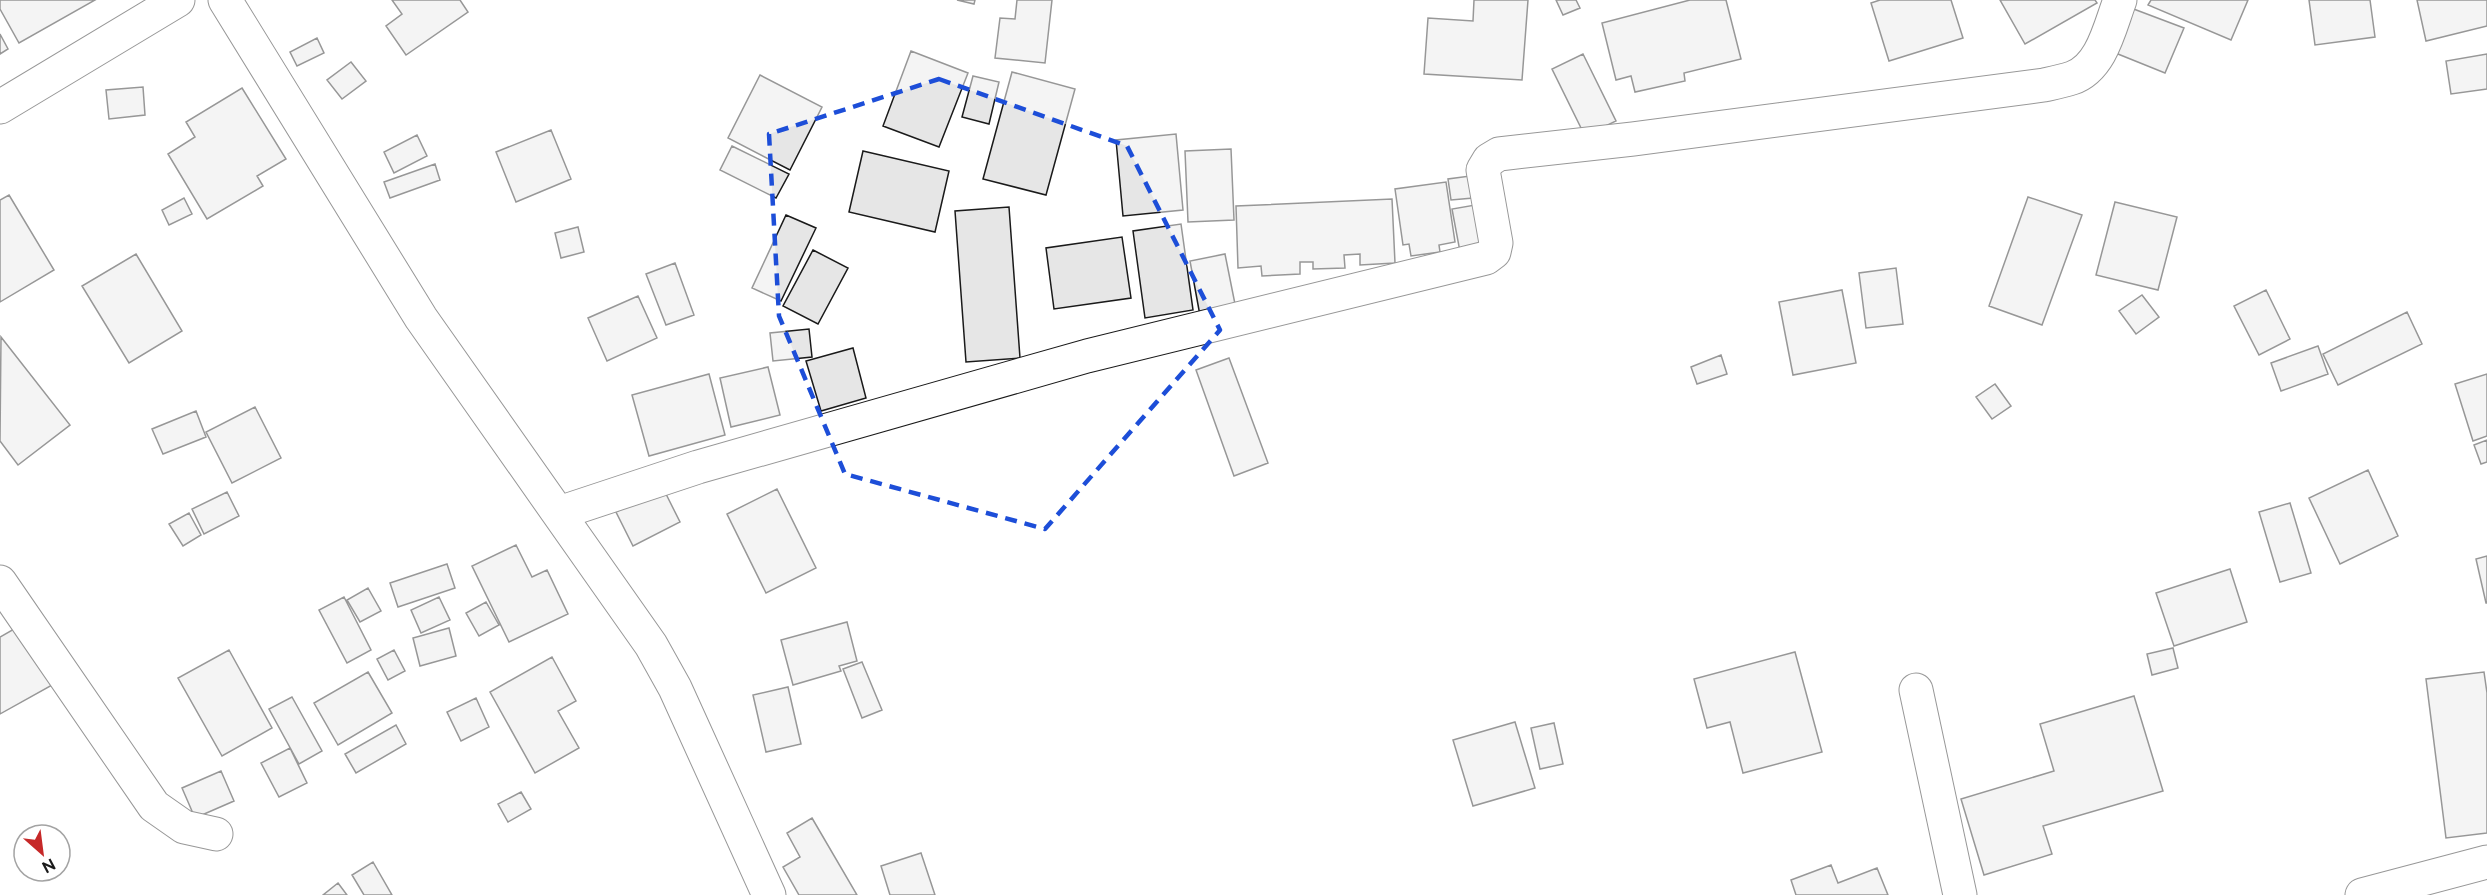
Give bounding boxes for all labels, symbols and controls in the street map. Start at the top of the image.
north arrow [12,823,72,883]
text: N [39,855,59,877]

